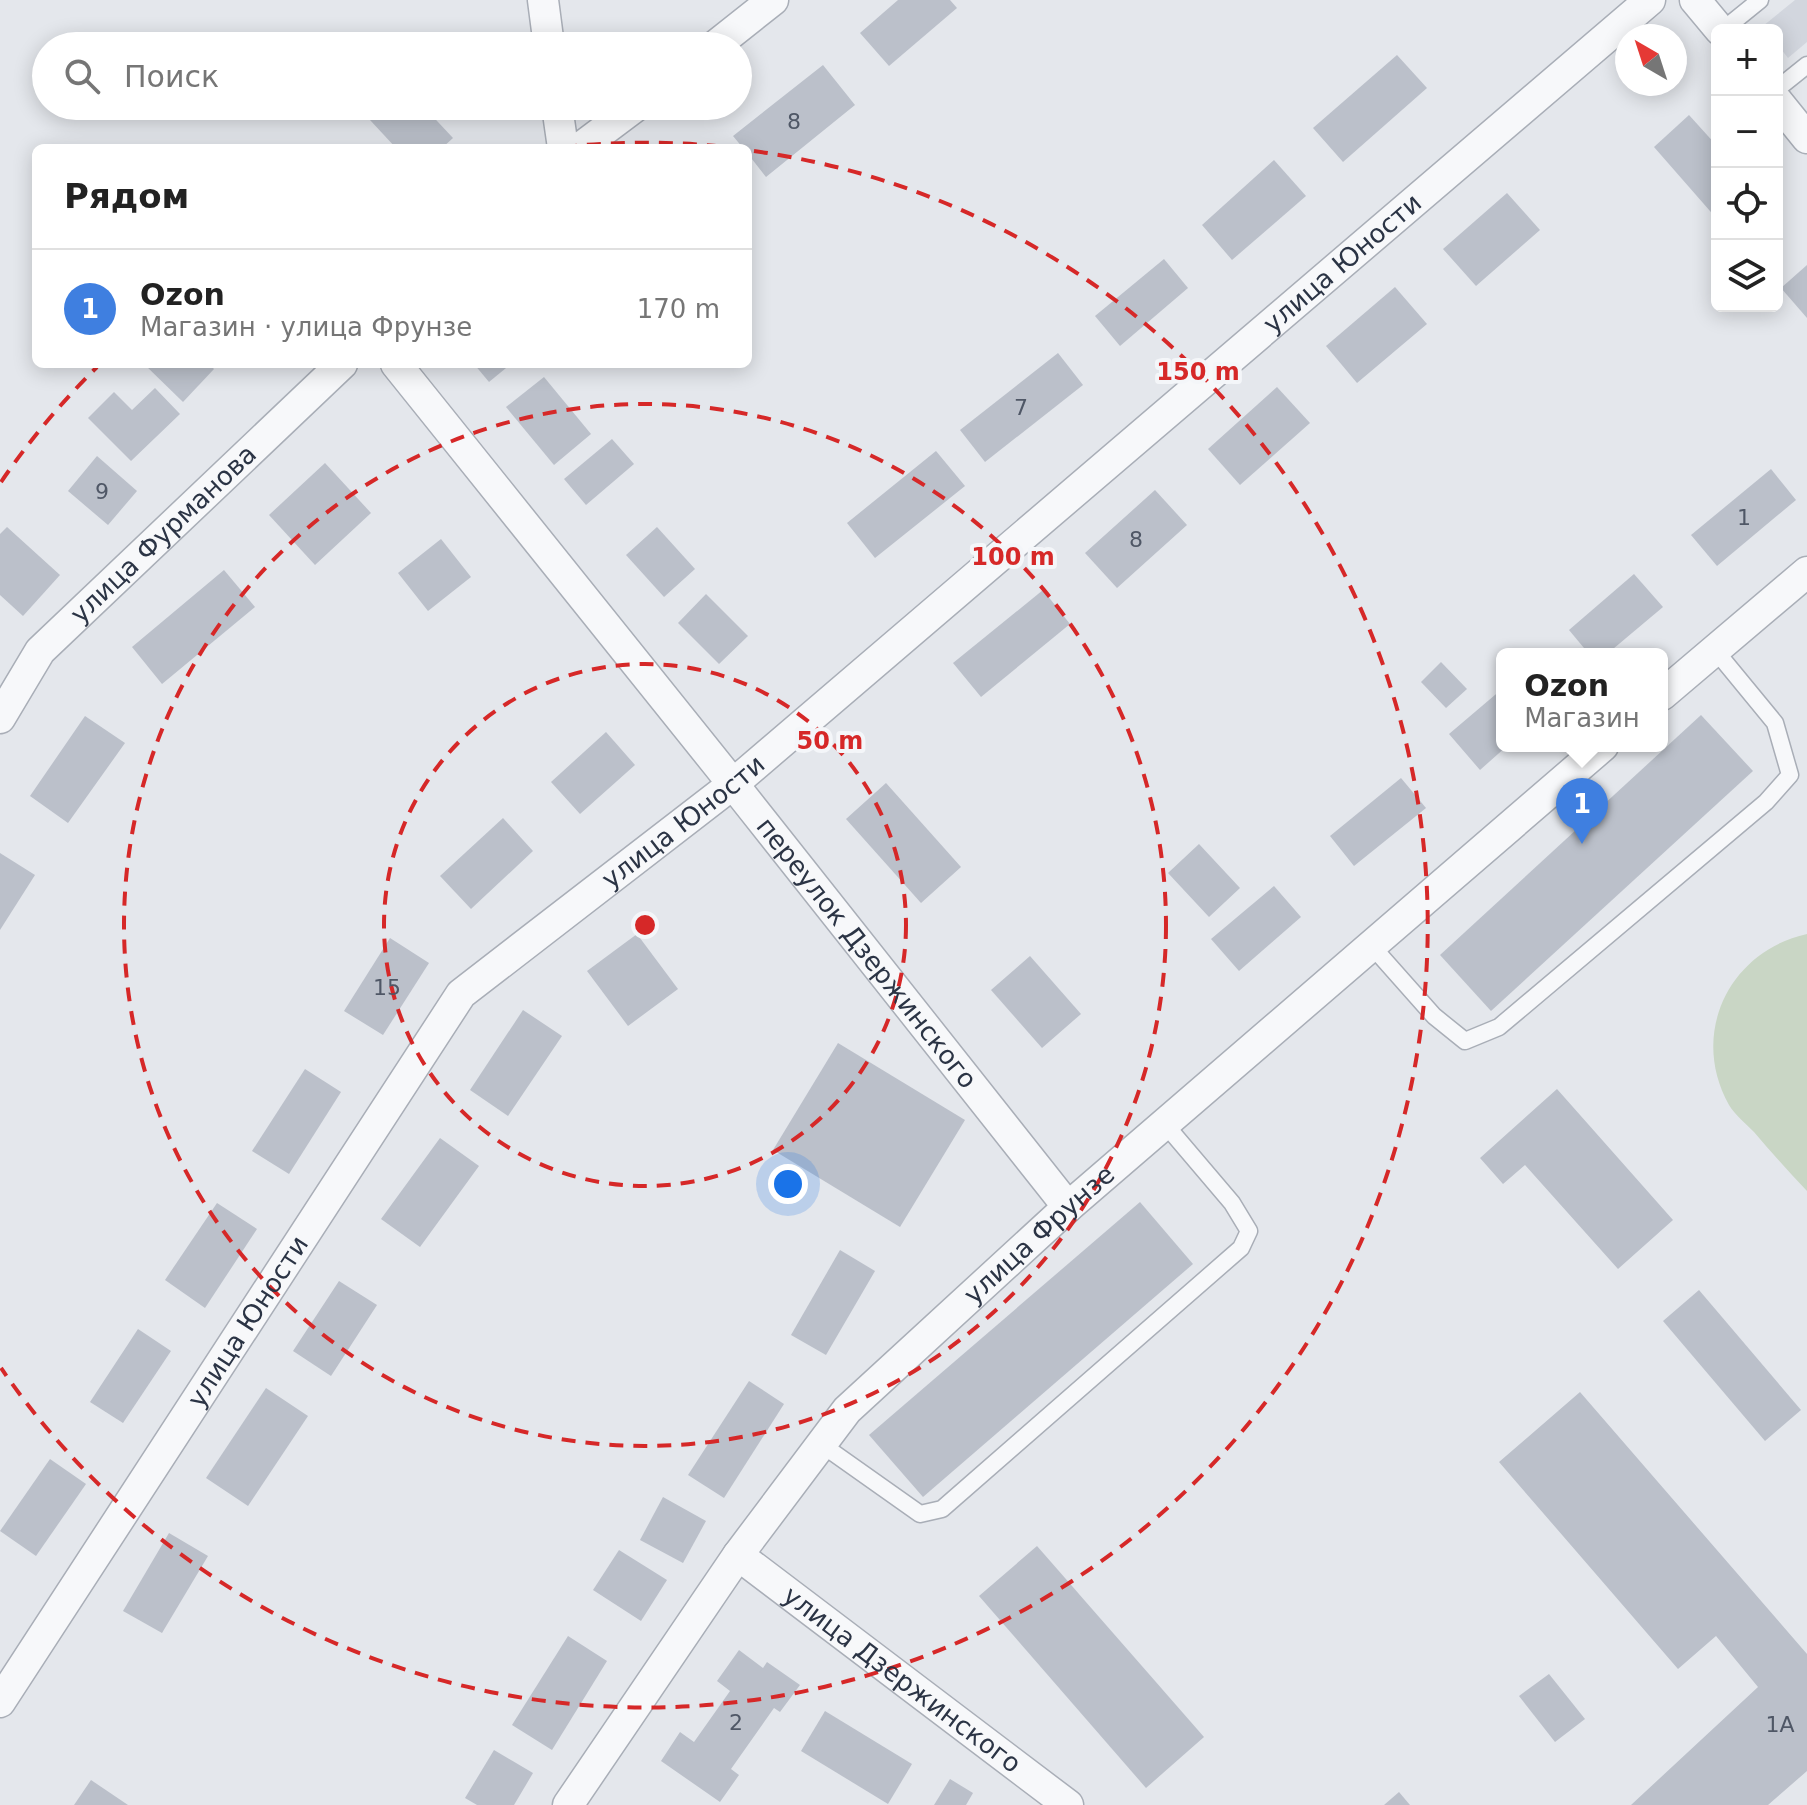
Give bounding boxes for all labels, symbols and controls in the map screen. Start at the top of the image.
north arrow [1615,24,1687,96]
map controls [1711,24,1783,312]
button: + [1711,24,1783,96]
search box [32,32,752,120]
icon: search [60,54,104,98]
text: Поиск [124,59,219,94]
button: − [1711,96,1783,168]
house number: 8 [787,109,801,134]
button: locate [1711,168,1783,240]
text: Рядом [64,176,189,216]
street label: улица Юности [1257,187,1427,339]
button: layers [1711,240,1783,312]
text: Ozon [140,277,225,312]
text: 1 [81,294,99,324]
text: 170 m [637,294,720,324]
text: Магазин · улица Фрунзе [140,312,472,342]
text: 150 m [1156,358,1240,386]
house number: 7 [1014,395,1028,420]
street label: улица Фурманова [64,439,262,629]
house number: 9 [95,479,109,504]
house number: 1 [1737,505,1751,530]
house number: 8 [1129,527,1143,552]
text: 100 m [971,543,1055,571]
popup [1496,648,1668,752]
text: Ozon [1524,668,1609,703]
text: Магазин [1524,703,1640,733]
text: 50 m [797,727,863,755]
street label: улица Юности [596,749,771,895]
pin: 1 [1556,778,1608,844]
street label: переулок Дзержинского [750,812,983,1094]
centre of rings [631,911,659,939]
house number: 15 [373,975,401,1000]
street label: улица Фрунзе [958,1159,1120,1310]
your location [768,1164,808,1204]
street label: улица Юности [181,1230,314,1413]
street label: улица Дзержинского [777,1580,1027,1779]
house number: 2 [729,1710,743,1735]
house number: 1А [1765,1712,1795,1737]

